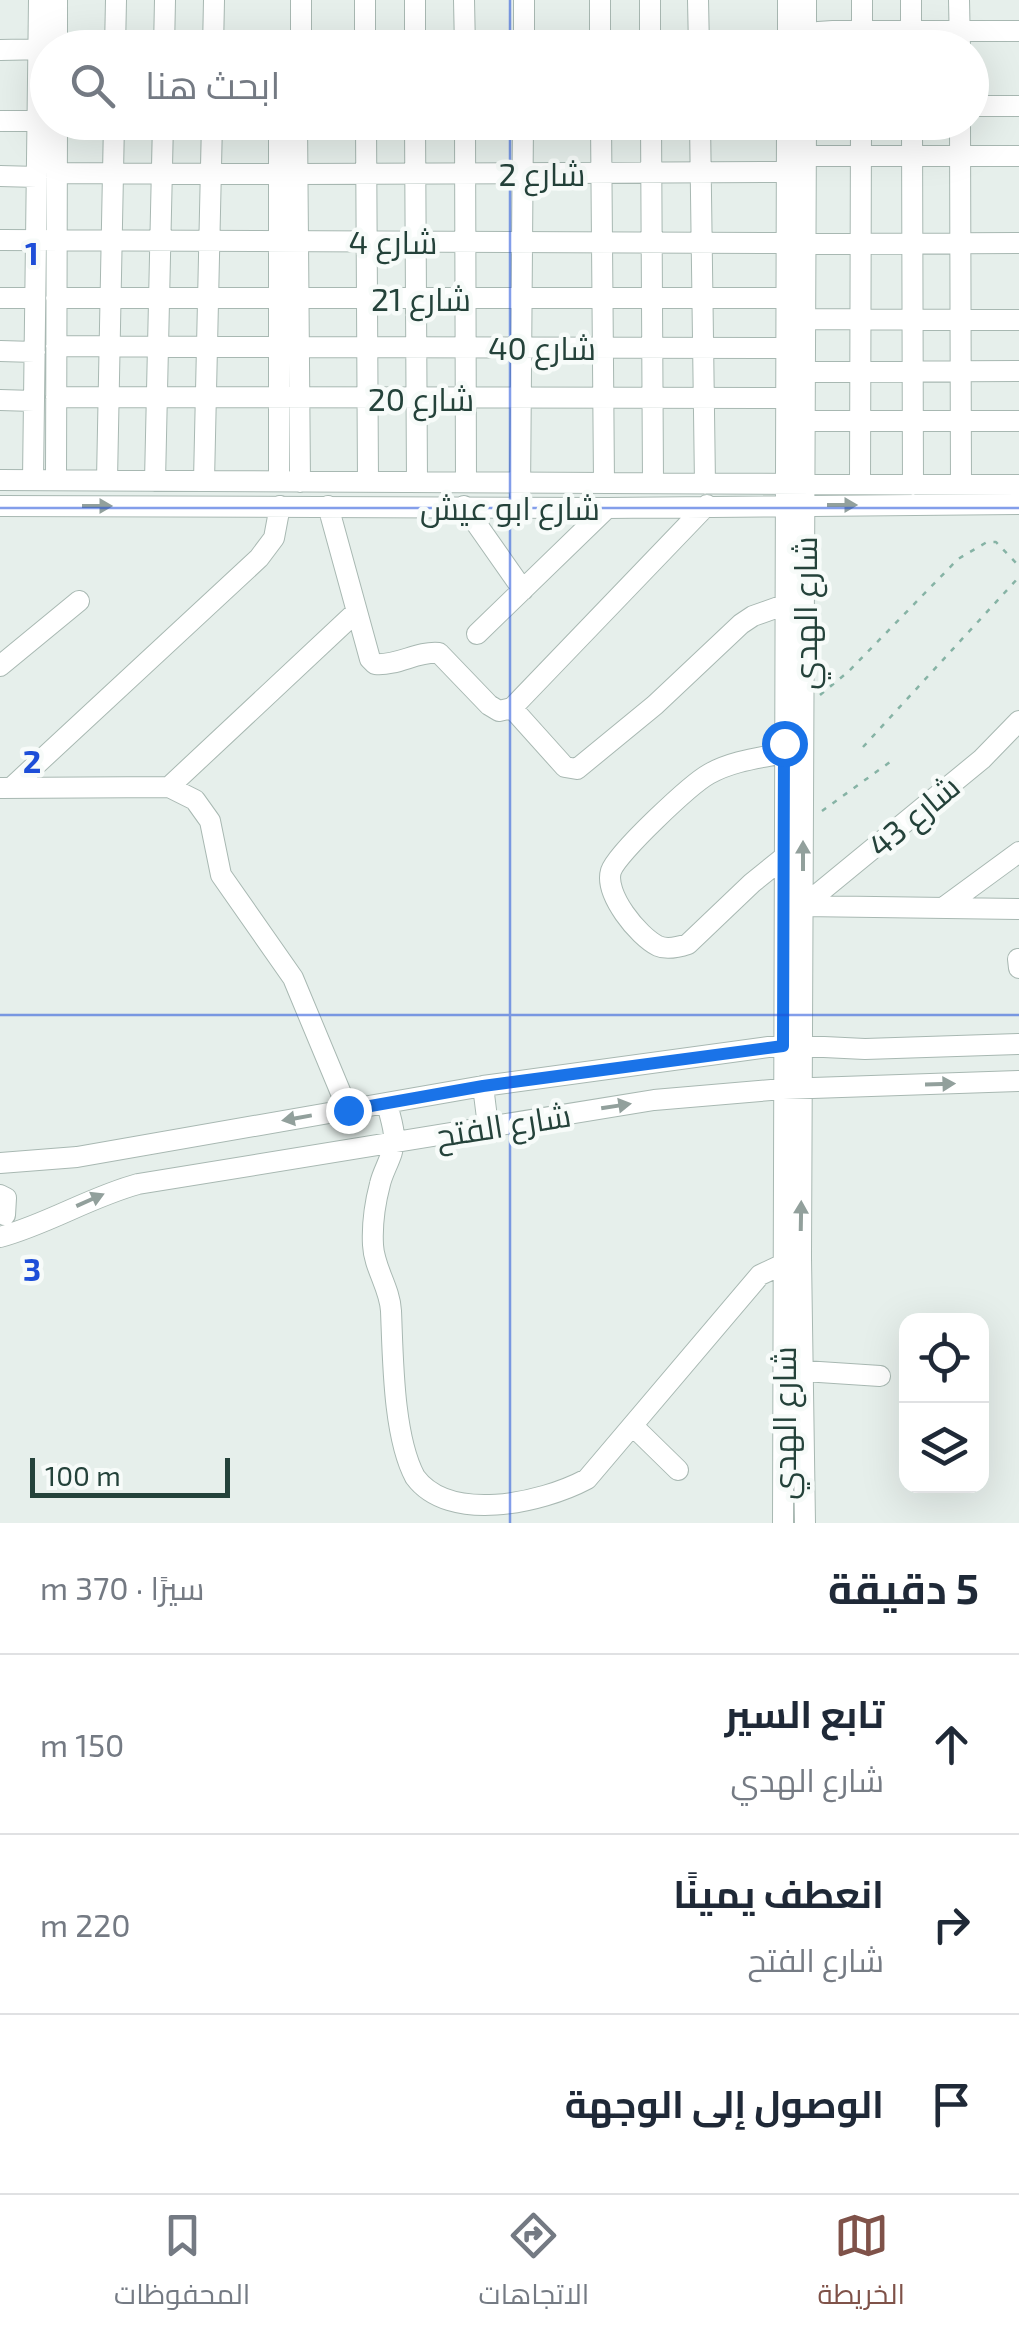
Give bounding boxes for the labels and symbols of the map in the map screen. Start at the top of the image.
street label: شارع 2 [498,154,586,197]
street label: شارع 4 [349,222,437,265]
text: 1 [25,233,39,271]
street label: شارع 21 [371,279,471,322]
street label: شارع 40 [488,328,596,371]
street label: شارع 20 [368,379,474,422]
street label: شارع ابو عيش [420,488,600,531]
one-way arrow [827,497,859,513]
one-way arrow [82,498,114,514]
street label: شارع الهدي [785,536,831,690]
route start [762,721,808,767]
text: 2 [23,741,41,779]
street label: شارع 43 [860,766,969,868]
one-way arrow [796,839,812,871]
one-way arrow [924,1075,956,1091]
route end [326,1088,372,1134]
street label: شارع الفتح [433,1095,574,1158]
one-way arrow [600,1098,632,1113]
one-way arrow [281,1111,313,1126]
one-way arrow [75,1192,105,1208]
one-way arrow [793,1199,809,1231]
text: 3 [23,1249,41,1287]
street label: شارع الهدي [764,1346,810,1500]
scale bar [30,1453,230,1498]

